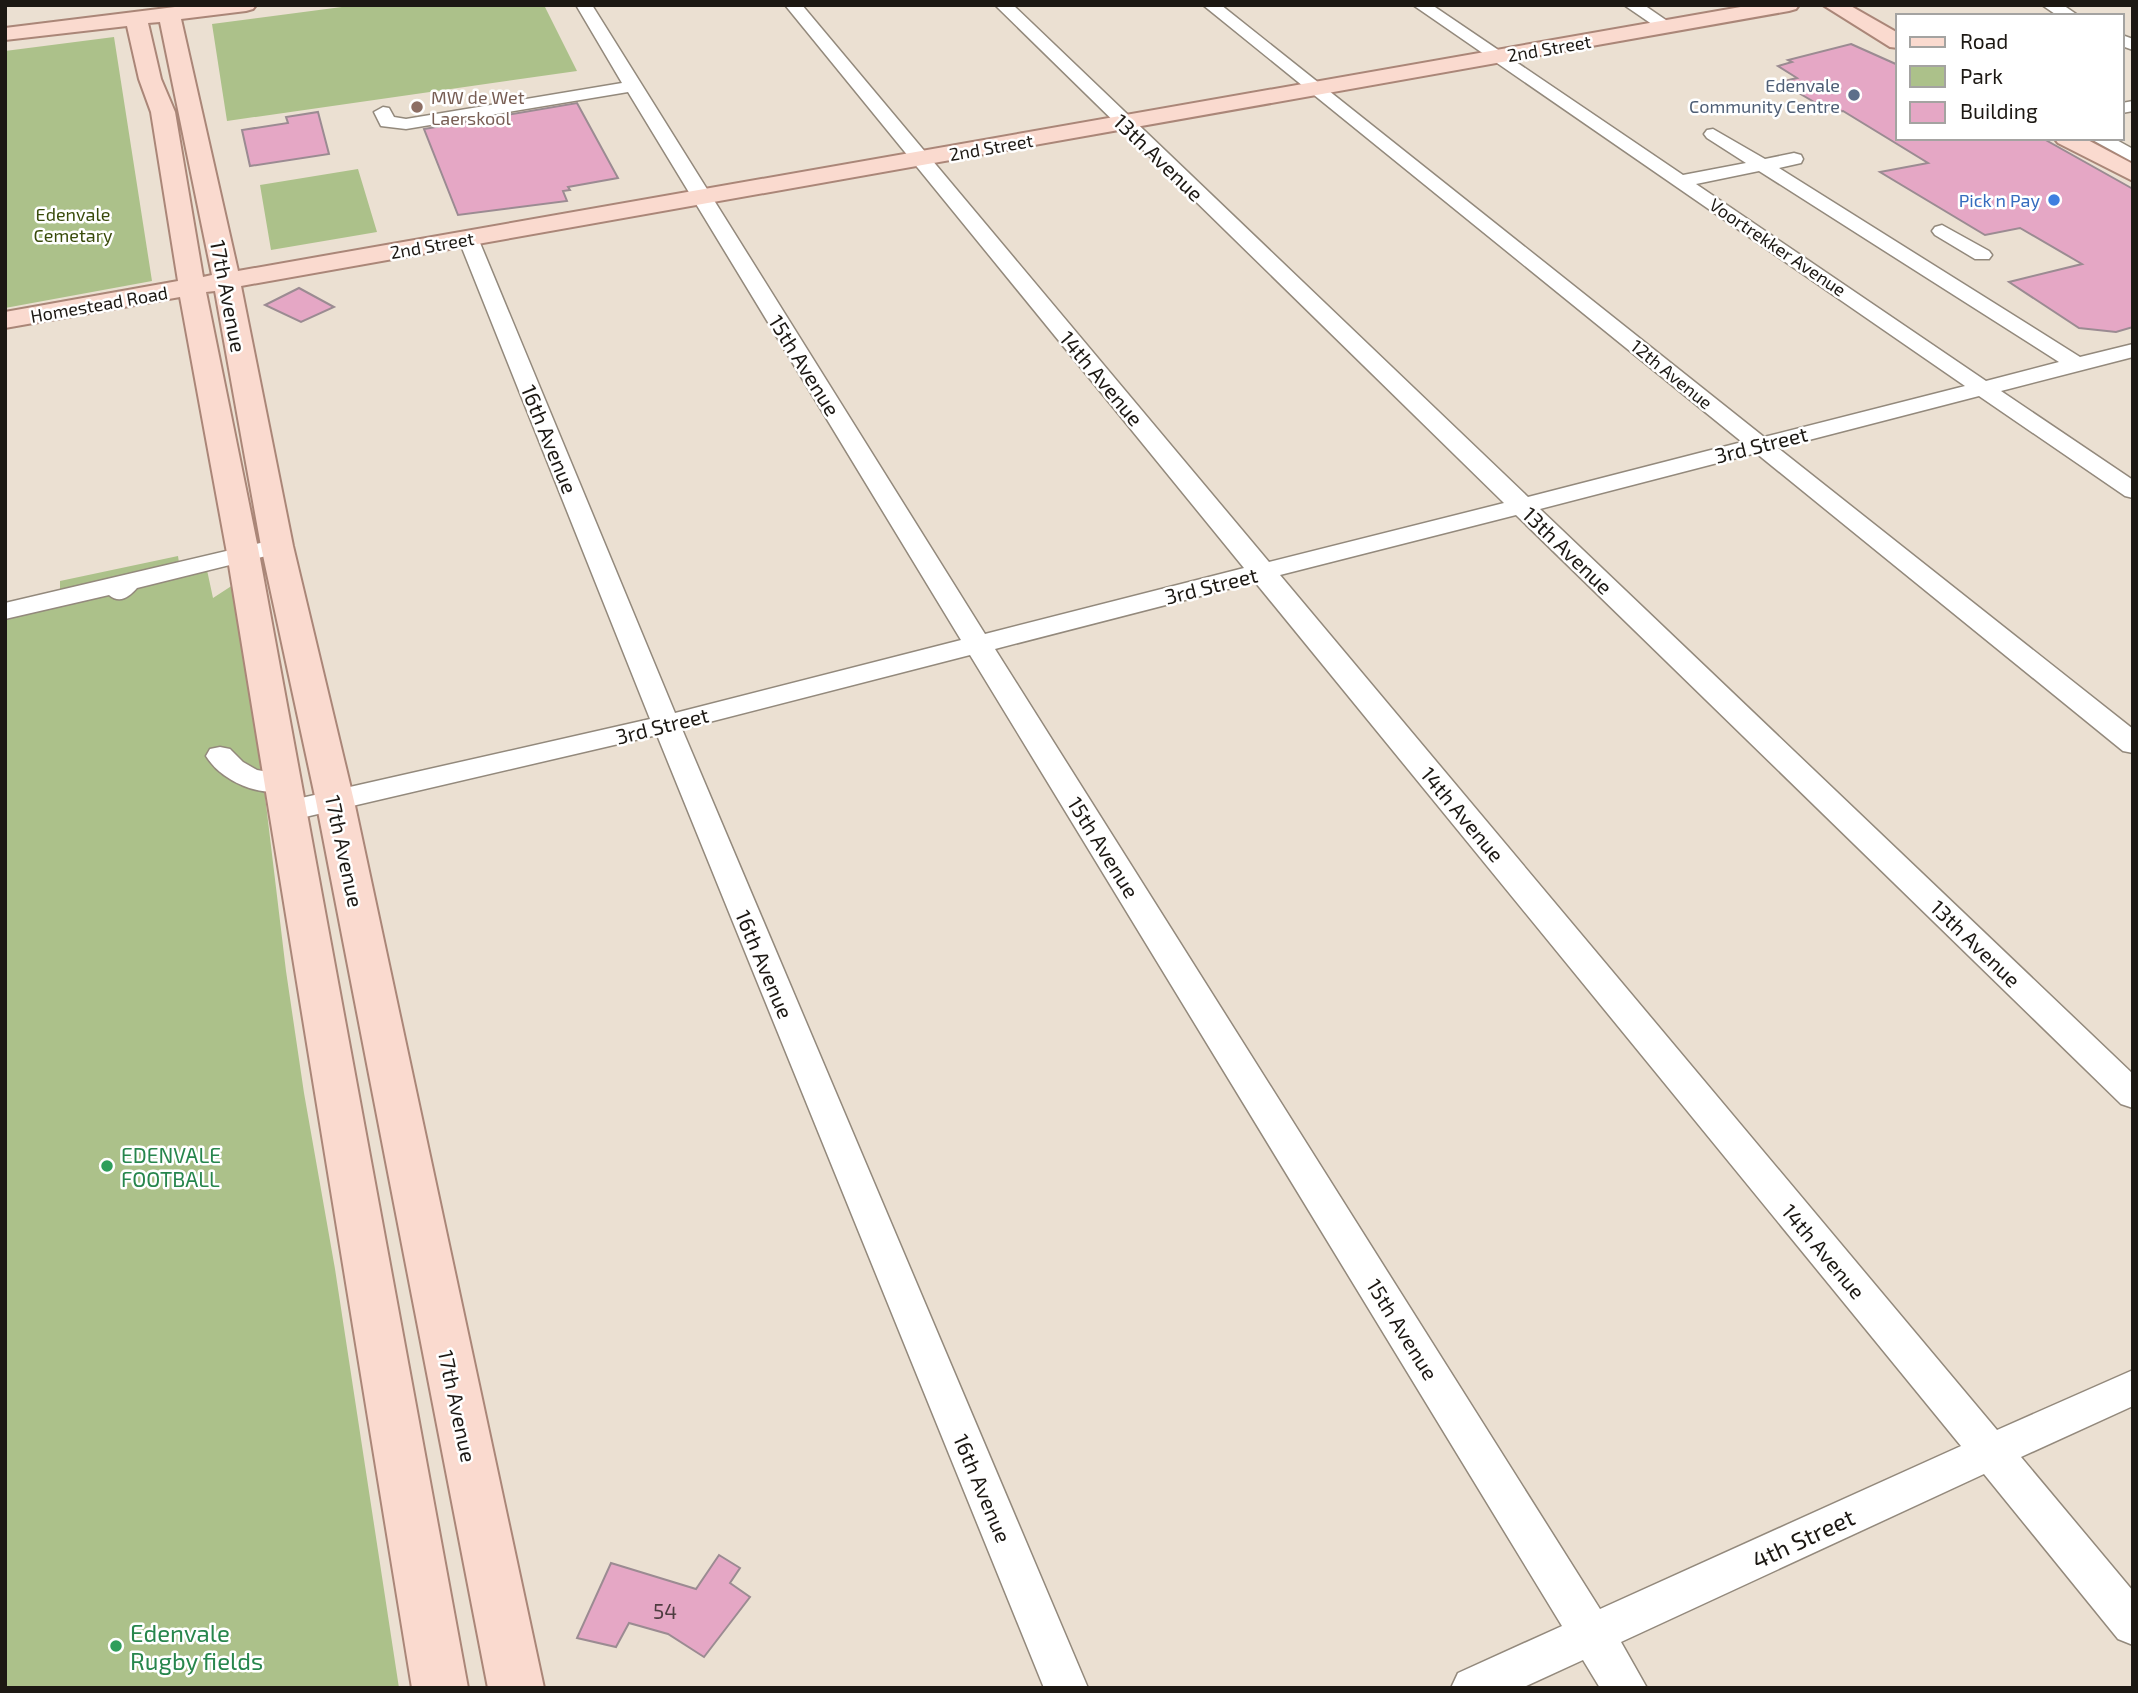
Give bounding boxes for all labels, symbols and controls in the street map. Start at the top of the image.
legend [1896,14,2124,140]
text: Road [1960,28,2008,53]
street label: 2nd Street [1505,30,1593,66]
text: Park [1960,63,2003,88]
place label: Edenvale Community Centre [1689,74,1840,117]
place label: MW de Wet Laerskool [431,86,525,129]
marker: Edenvale Community Centre [1846,87,1862,103]
text: Building [1960,98,2038,123]
marker: MW de Wet Laerskool [409,99,425,115]
street label: 13th Avenue [1109,108,1209,206]
street label: 2nd Street [947,129,1035,165]
place label: Pick n Pay [1959,189,2040,211]
marker: Pick n Pay [2046,192,2062,208]
street label: Voortrekker Avenue [1706,193,1850,301]
park label: Edenvale Cemetary [34,203,113,246]
street label: 2nd Street [388,227,476,263]
street label: 17th Avenue [206,238,252,354]
street label: Homestead Road [29,281,169,327]
street label: 15th Avenue [764,310,846,420]
street label: 14th Avenue [1055,326,1149,430]
street label: 12th Avenue [1627,334,1717,414]
street label: 16th Avenue [517,381,583,497]
street label: 3rd Street [1712,420,1810,468]
street label: 13th Avenue [1518,501,1618,599]
street label: 3rd Street [1162,561,1260,609]
street label: 3rd Street [613,701,711,749]
street label: 14th Avenue [1416,762,1510,866]
street label: 15th Avenue [1063,792,1145,902]
street label: 17th Avenue [321,793,369,909]
street label: 13th Avenue [1926,894,2026,992]
street label: 16th Avenue [731,906,799,1022]
place label: EDENVALE FOOTBALL [121,1142,221,1191]
marker: EDENVALE FOOTBALL [99,1158,115,1174]
street label: 14th Avenue [1777,1199,1871,1303]
street label: 15th Avenue [1362,1274,1444,1384]
street label: 17th Avenue [434,1348,482,1464]
street label: 16th Avenue [949,1430,1017,1546]
street label: 4th Street [1747,1502,1859,1574]
house number: 54 [653,1598,677,1623]
place label: Edenvale Rugby fields [130,1618,263,1675]
marker: Edenvale Rugby fields [108,1638,124,1654]

